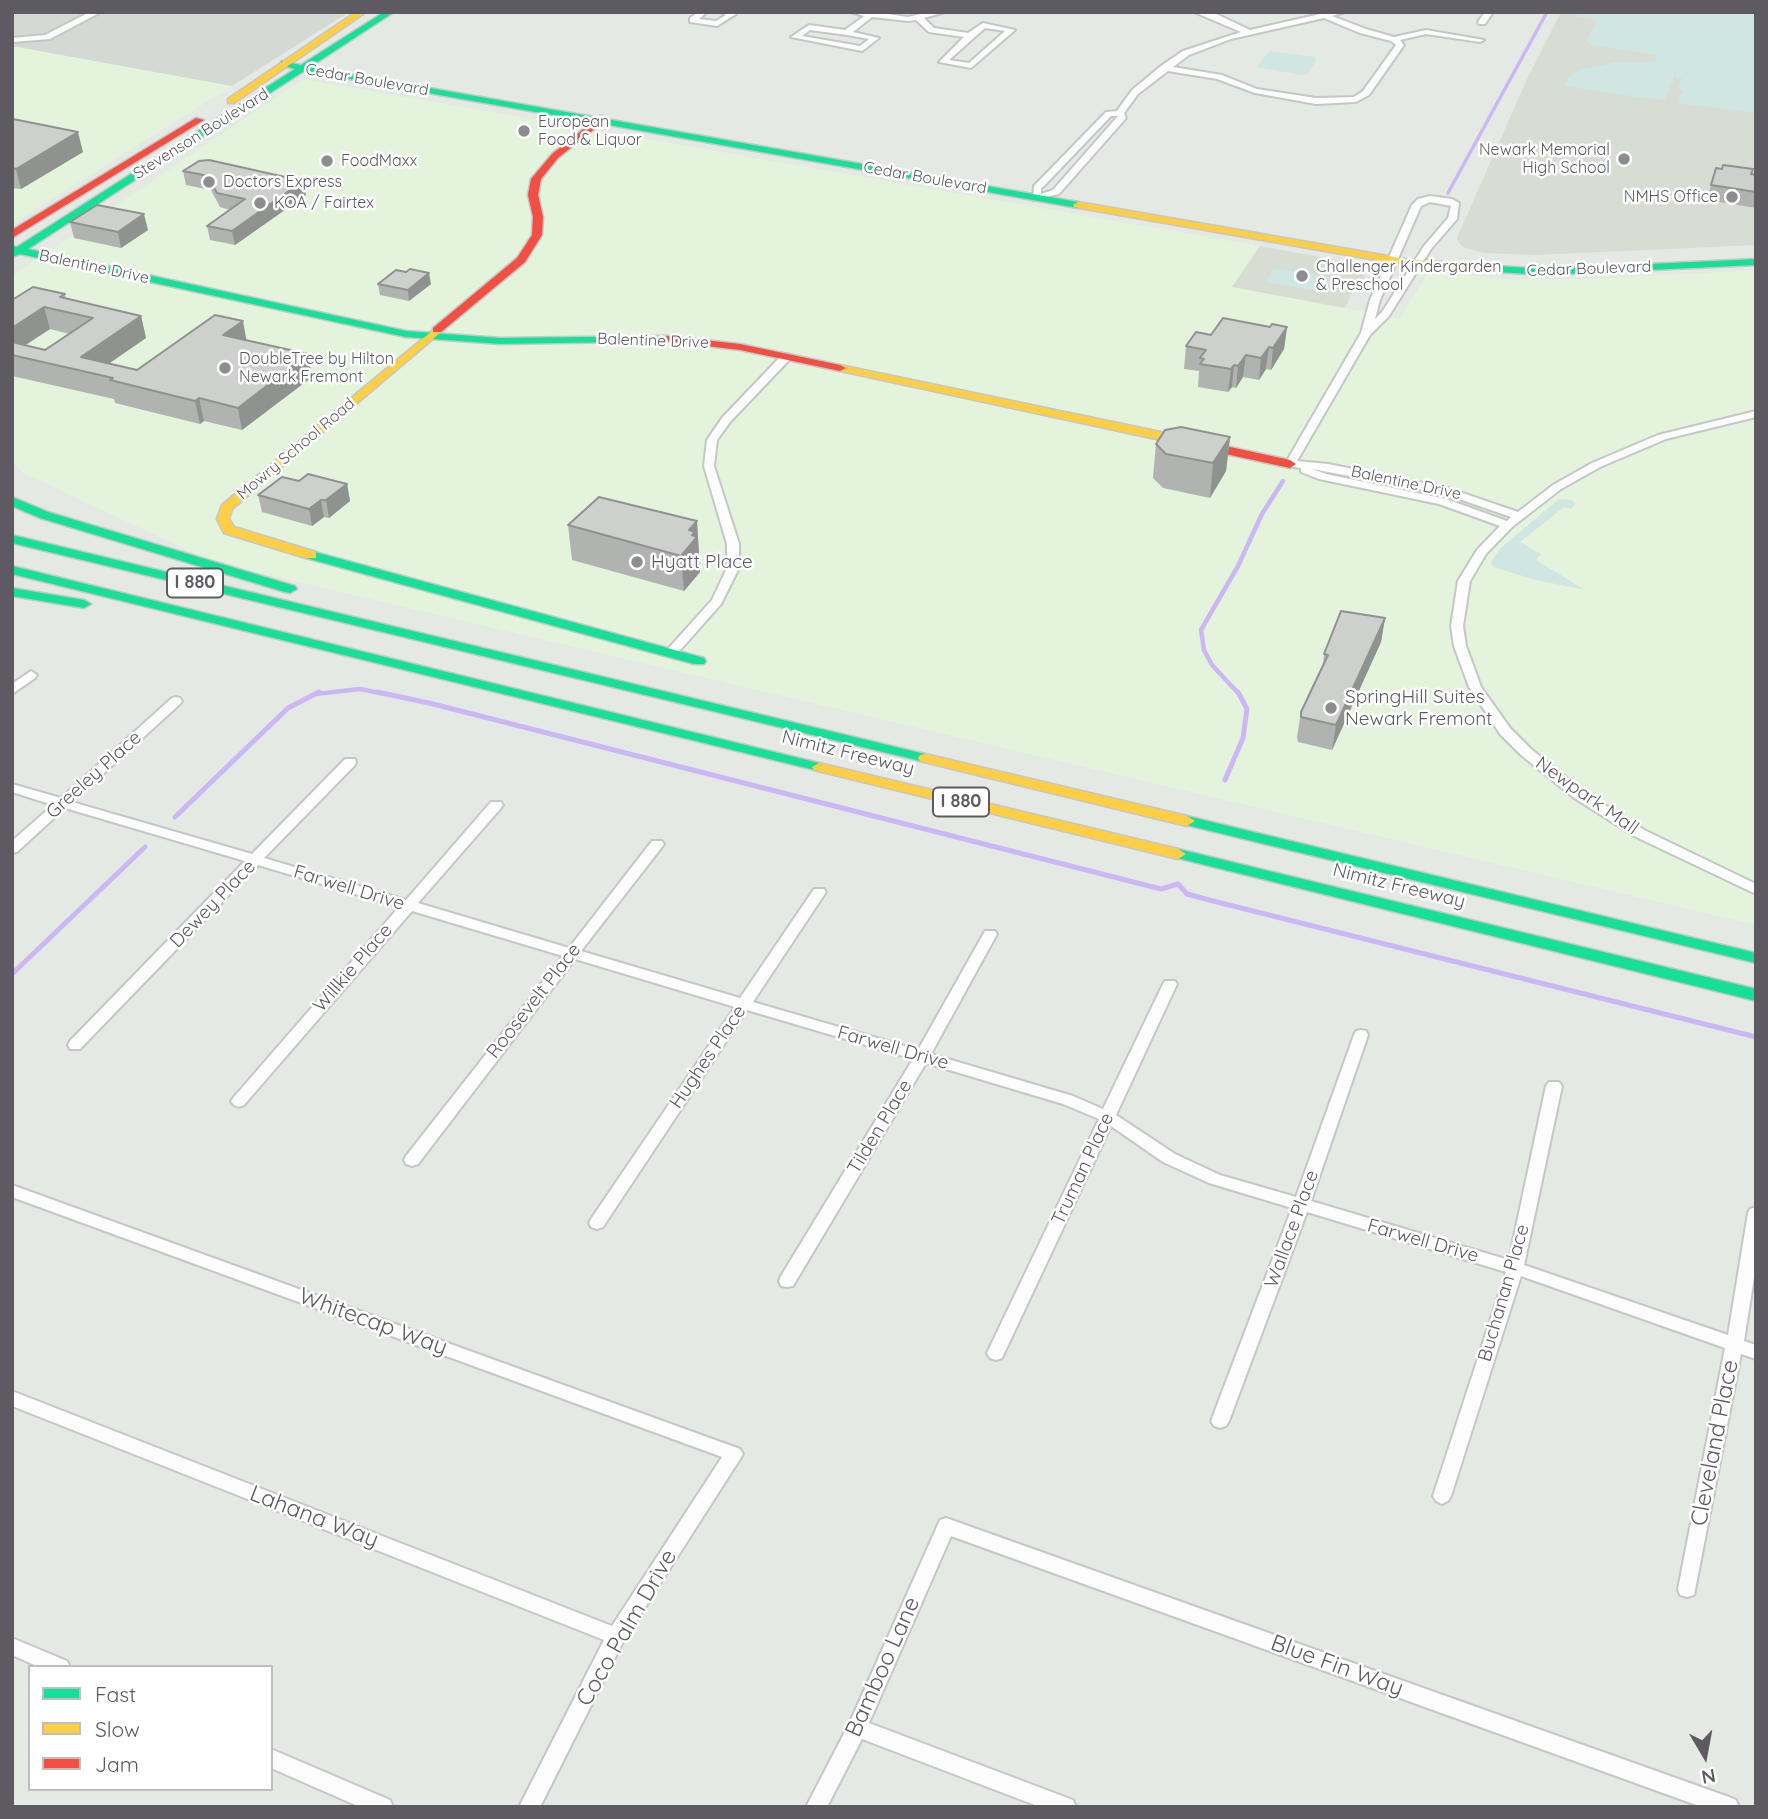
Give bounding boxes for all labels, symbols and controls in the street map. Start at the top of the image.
street label: Cedar Boulevard [304,60,430,100]
street label: Stevenson Boulevard [130,85,272,183]
place label: European Food & Liquor [538,112,642,150]
marker: European Food & Liquor [516,123,532,139]
place label: Newark Memorial High School [1479,140,1610,178]
place label: FoodMaxx [341,151,417,171]
marker: Newark Memorial High School [1616,151,1632,167]
marker: FoodMaxx [319,153,335,169]
street label: Cedar Boulevard [862,158,988,198]
place label: Doctors Express [223,172,342,192]
marker: Doctors Express [201,174,217,190]
place label: NMHS Office [1624,187,1718,207]
marker: NMHS Office [1724,189,1740,205]
place label: KOA / Fairtex [274,193,374,213]
marker: KOA / Fairtex [252,195,268,211]
street label: Balentine Drive [37,246,151,288]
place label: Challenger Kindergarden & Preschool [1316,257,1501,295]
street label: Cedar Boulevard [1526,257,1652,281]
marker: Challenger Kindergarden & Preschool [1294,268,1310,284]
street label: Balentine Drive [597,329,709,353]
place label: DoubleTree by Hilton Newark Fremont [239,349,394,387]
marker: DoubleTree by Hilton Newark Fremont [217,360,233,376]
street label: Mowry School Road [233,394,359,504]
street label: Balentine Drive [1349,462,1463,504]
place label: Hyatt Place [651,551,753,573]
marker: Hyatt Place [629,554,645,570]
road number: I 880 [167,568,223,598]
place label: SpringHill Suites Newark Fremont [1345,686,1493,730]
marker: SpringHill Suites Newark Fremont [1323,700,1339,716]
street label: Greeley Place [42,726,146,824]
street label: Nimitz Freeway [779,726,917,780]
street label: Newpark Mall [1531,752,1643,840]
road number: I 880 [933,788,989,816]
street label: Dewey Place [165,855,261,953]
street label: Nimitz Freeway [1330,859,1468,913]
street label: Farwell Drive [291,860,407,916]
street label: Willkie Place [309,919,397,1017]
street label: Roosevelt Place [482,939,586,1063]
street label: Hughes Place [665,1001,751,1113]
street label: Farwell Drive [835,1021,951,1075]
street label: Tilden Place [843,1076,917,1178]
street label: Truman Place [1047,1109,1119,1229]
street label: Wallace Place [1260,1167,1324,1291]
street label: Farwell Drive [1365,1214,1481,1268]
street label: Buchanan Place [1474,1222,1534,1364]
street label: Whitecap Way [295,1282,451,1362]
street label: Cleveland Place [1685,1358,1745,1528]
street label: Lahana Way [246,1480,382,1554]
street label: Coco Palm Drive [571,1545,683,1711]
street label: Bamboo Lane [840,1593,926,1741]
street label: Blue Fin Way [1267,1629,1407,1703]
legend [28,1665,273,1791]
text: Fast [95,1681,136,1707]
text: Slow [95,1716,140,1742]
north arrow [1670,1721,1740,1791]
text: Jam [95,1751,139,1777]
text: N [1700,1764,1718,1790]

